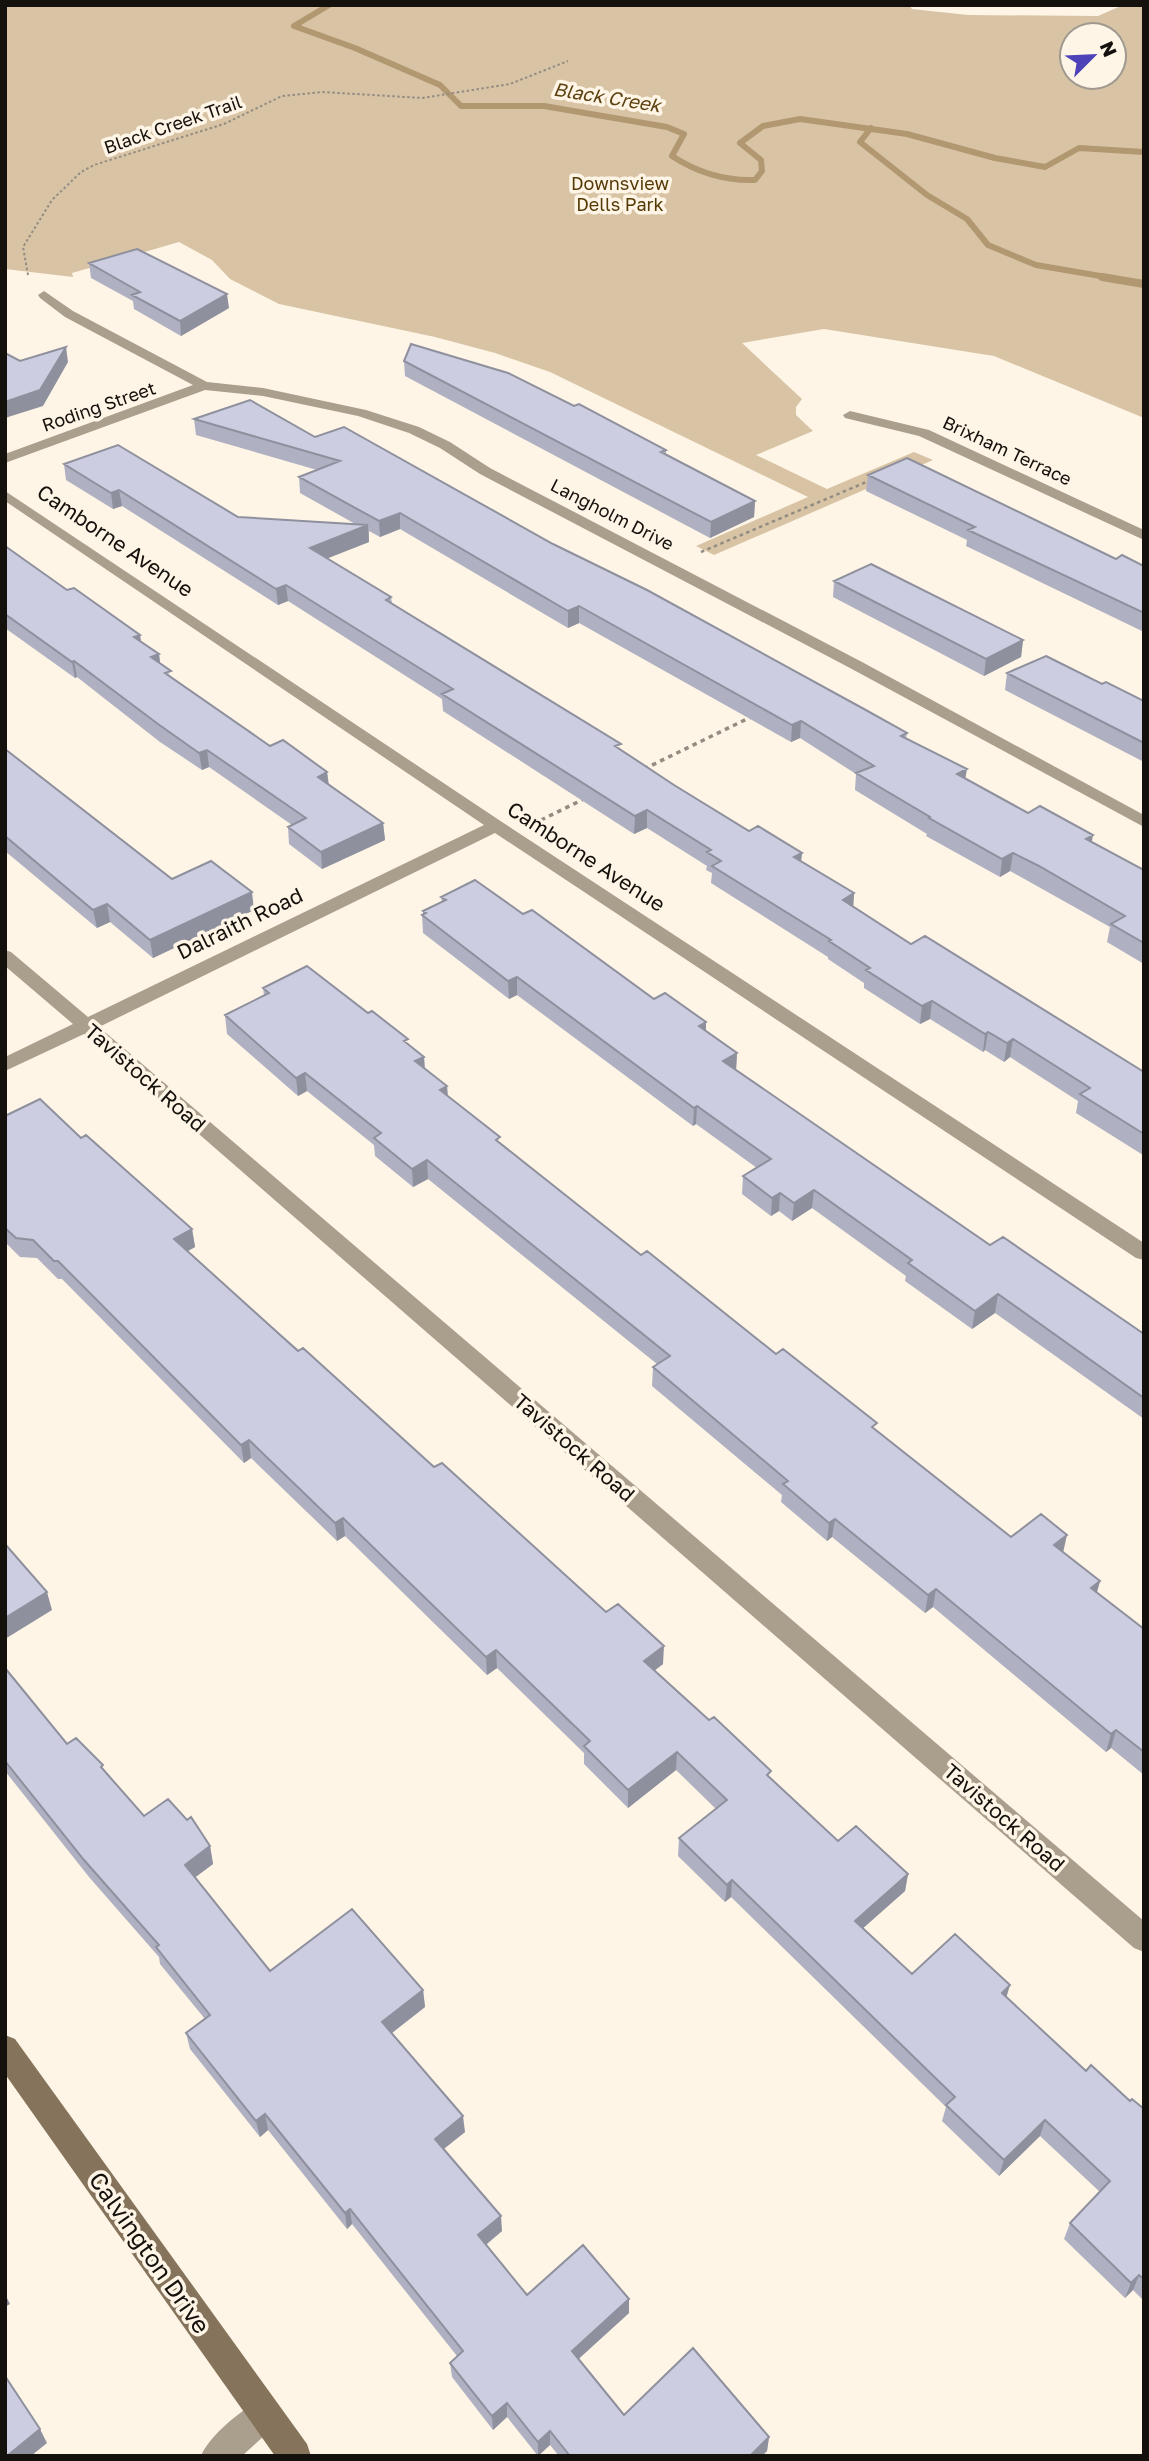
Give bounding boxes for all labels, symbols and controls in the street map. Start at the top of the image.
north arrow [1058,21,1128,91]
text: N [1096,38,1122,60]
water label: Black Creek [552,77,665,117]
street label: Black Creek Trail [101,90,245,158]
park label: Downsview Dells Park [571,172,669,215]
street label: Roding Street [39,376,158,436]
street label: Brixham Terrace [939,411,1075,490]
street label: Langholm Drive [547,474,678,555]
street label: Camborne Avenue [32,478,199,602]
street label: Camborne Avenue [503,795,670,917]
street label: Dalraith Road [172,881,307,965]
street label: Tavistock Road [80,1018,212,1137]
street label: Tavistock Road [509,1388,641,1507]
street label: Tavistock Road [939,1758,1071,1877]
street label: Calvington Drive [84,2166,217,2339]

